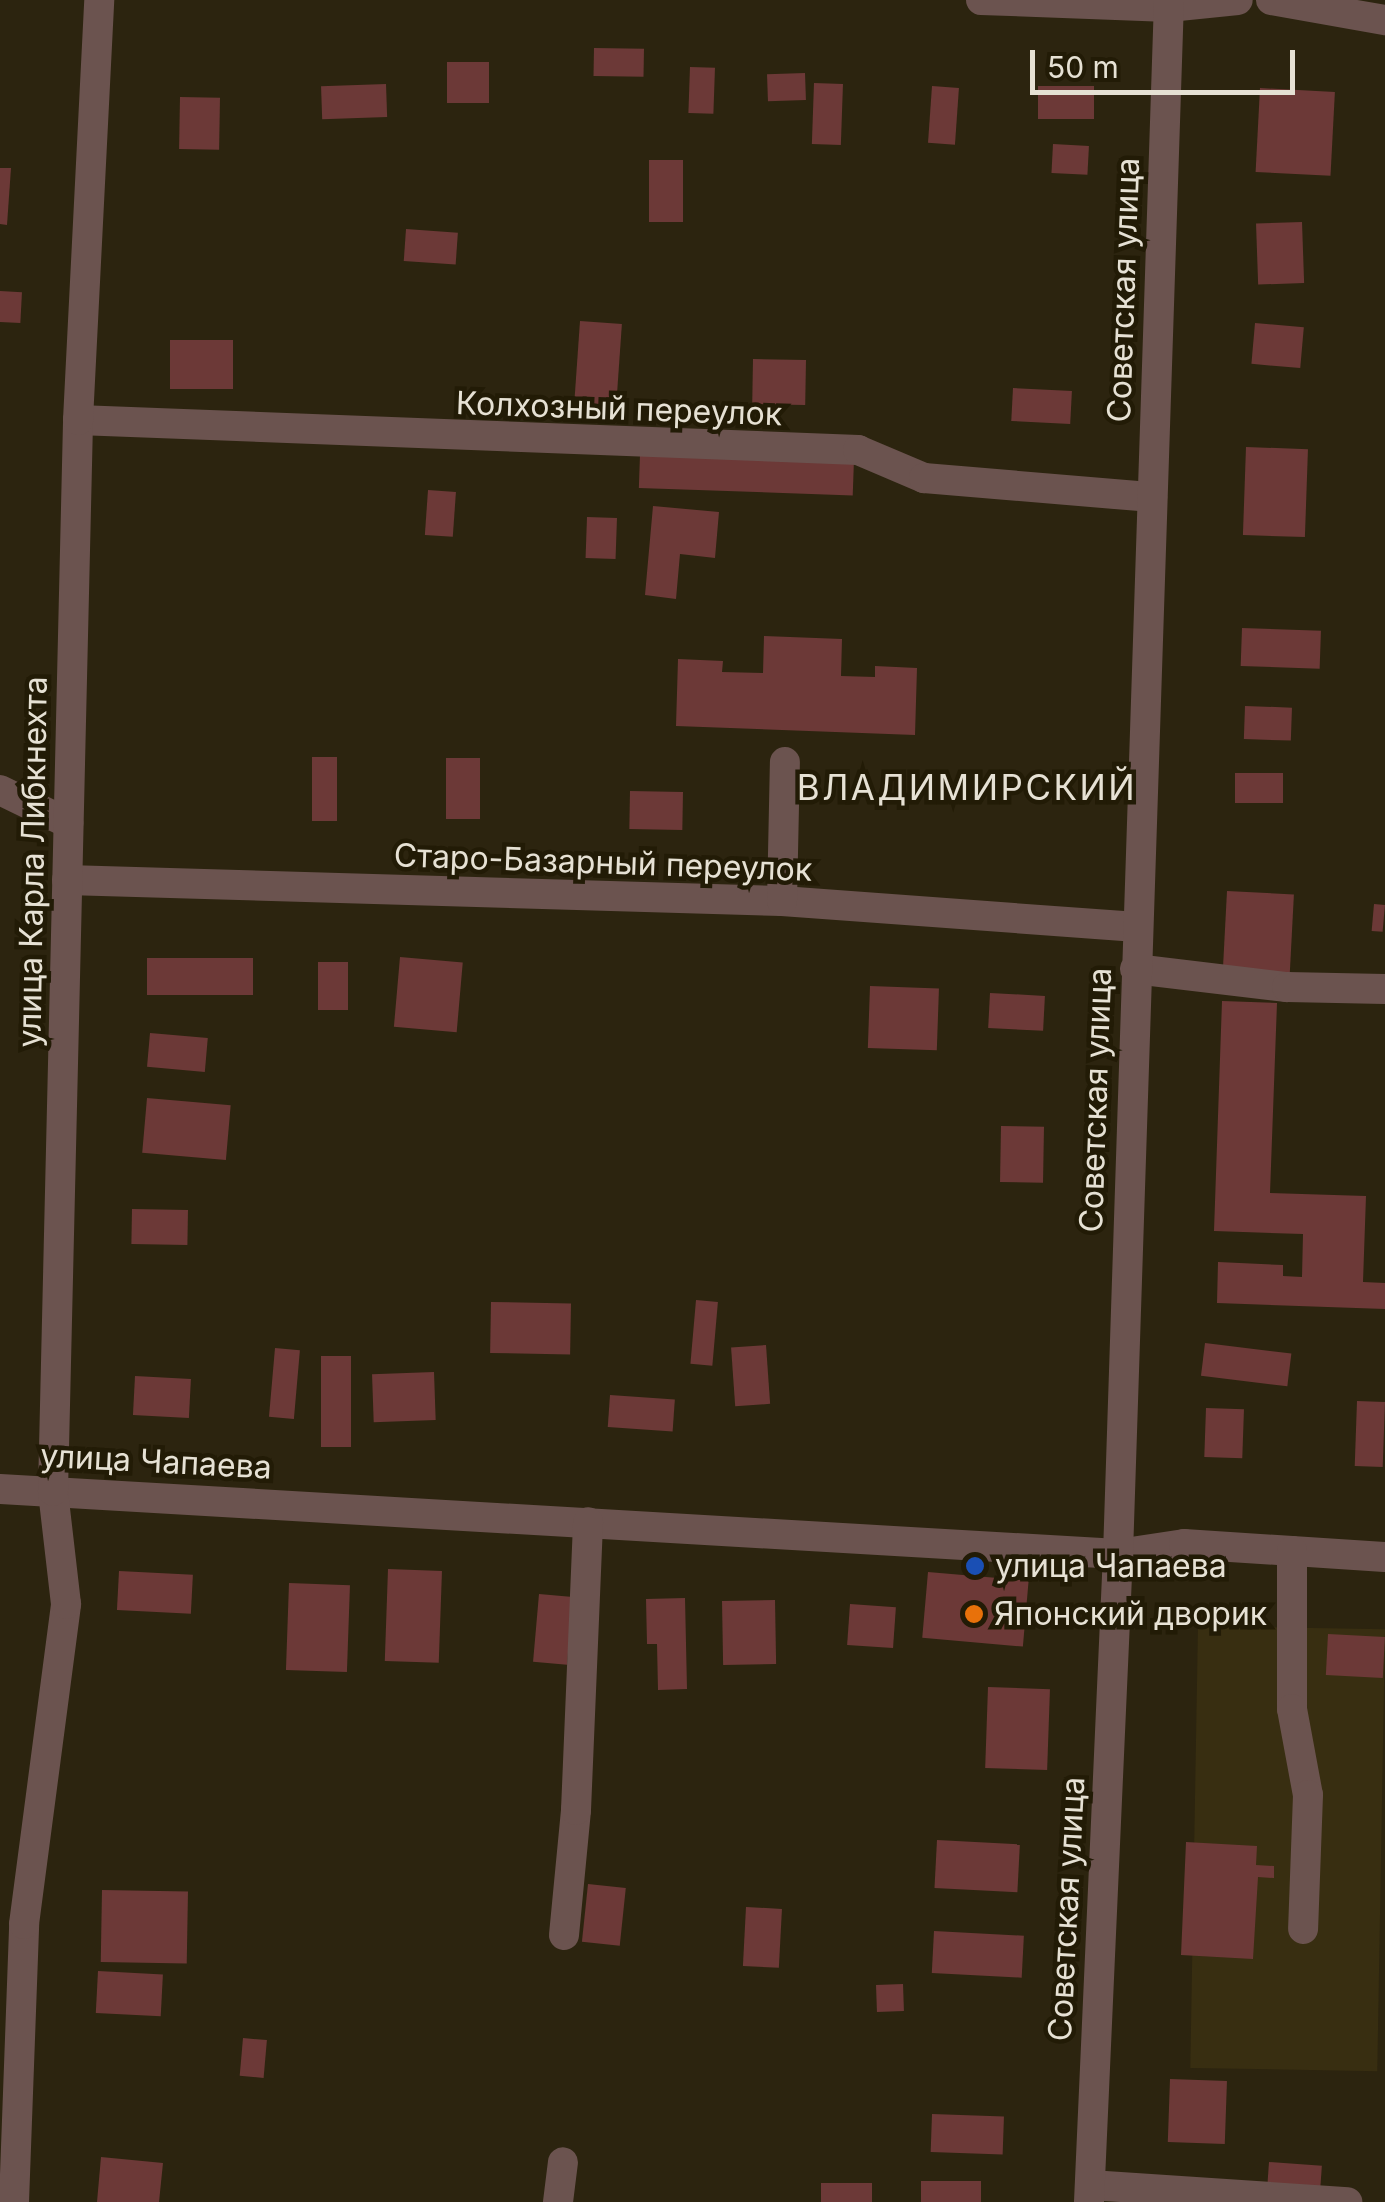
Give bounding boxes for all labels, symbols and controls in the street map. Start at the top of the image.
scale bar [1035,30,1300,92]
text: 50 m [1047,49,1119,85]
street label: Советская улица [1100,157,1148,423]
street label: Колхозный переулок [455,384,783,434]
street label: улица Карла Либкнехта [11,676,55,1048]
district label: ВЛАДИМИРСКИЙ [797,766,1137,808]
street label: Старо-Базарный переулок [393,837,813,889]
street label: Советская улица [1072,967,1120,1233]
street label: улица Чапаева [39,1437,273,1487]
place label: улица Чапаева [995,1547,1227,1585]
marker: улица Чапаева [964,1555,986,1577]
place label: Японский дворик [994,1595,1267,1633]
marker: Японский дворик [963,1603,985,1625]
street label: Советская улица [1041,1776,1093,2042]

